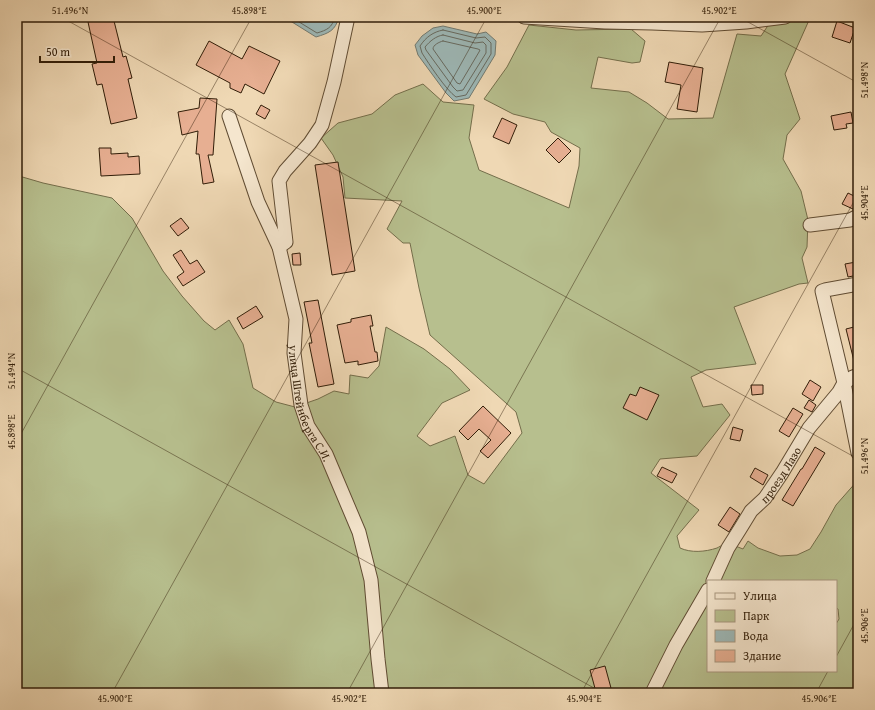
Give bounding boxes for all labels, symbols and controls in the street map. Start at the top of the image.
text: 51.496°N [52,3,89,18]
text: 45.898°E [231,3,267,18]
text: 45.900°E [466,3,502,18]
text: 45.902°E [701,3,737,18]
scale bar [40,38,114,64]
text: 50 m [46,43,70,60]
text: 51.498°N [857,61,872,98]
text: 45.904°E [857,185,872,221]
street label: улица Штейнберга С.И. [285,344,337,464]
text: 51.494°N [4,352,19,389]
text: 45.898°E [4,414,19,450]
text: 51.496°N [857,437,872,474]
street label: проезд Лазо [756,443,805,507]
legend [707,580,837,672]
text: Улица [743,587,777,604]
text: Парк [743,607,770,624]
text: 45.906°E [857,608,872,644]
text: Вода [743,627,768,644]
text: Здание [743,647,782,664]
text: 45.900°E [97,691,133,706]
text: 45.902°E [331,691,367,706]
text: 45.904°E [566,691,602,706]
text: 45.906°E [801,691,837,706]

